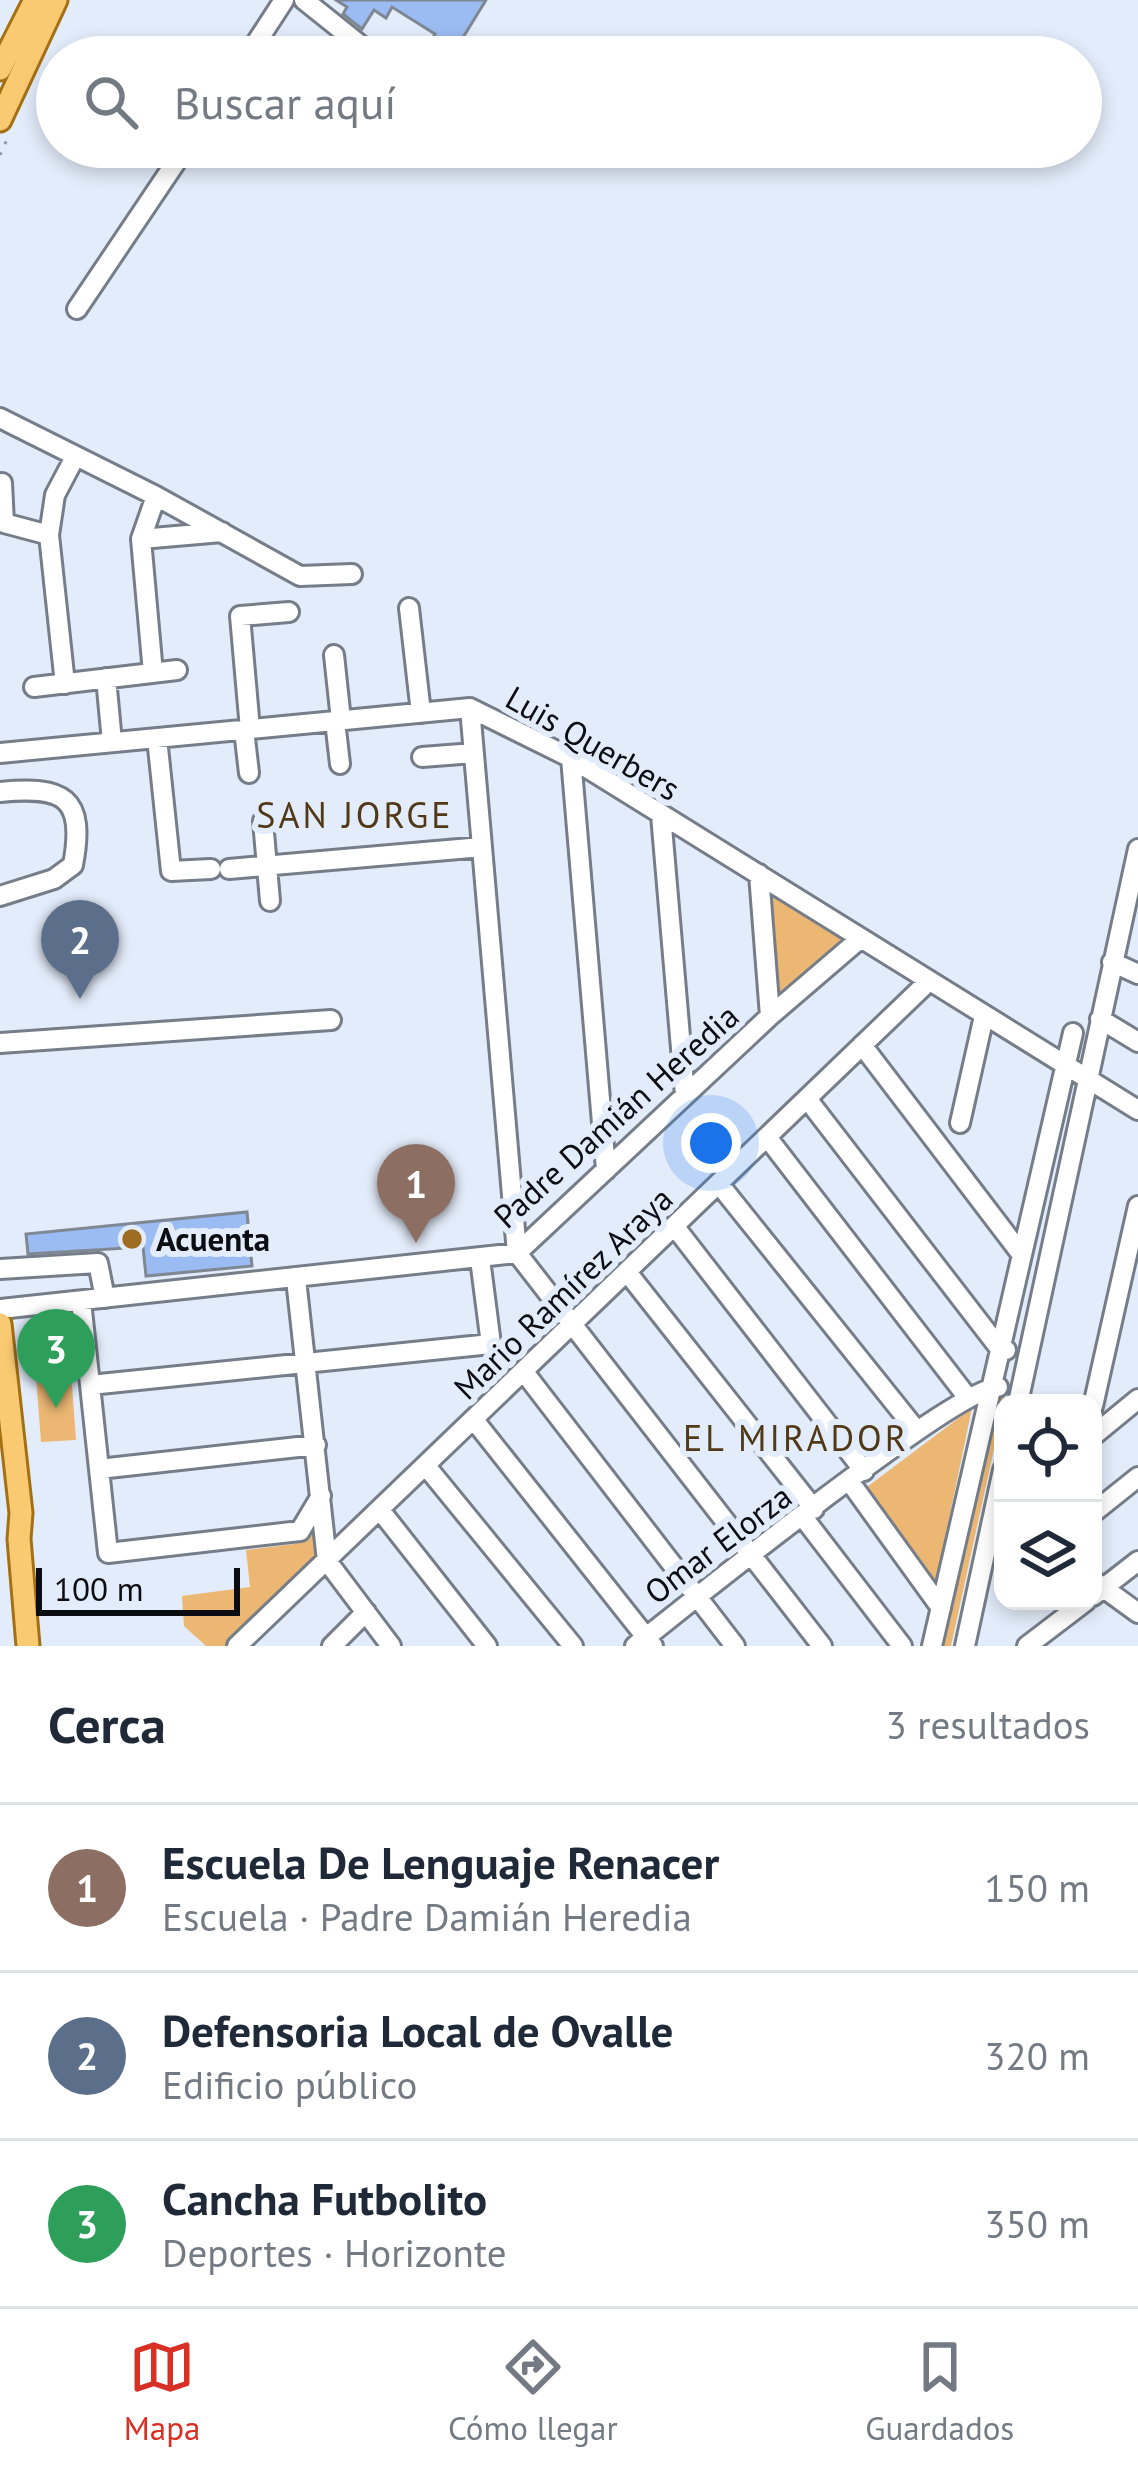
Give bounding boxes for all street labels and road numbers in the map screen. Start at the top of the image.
street label: Luis Querbers [499,676,688,810]
street label: Padre Damián Heredia [484,994,747,1237]
street label: Mario Ramírez Araya [444,1177,681,1408]
street label: Omar Elorza [636,1474,800,1613]

